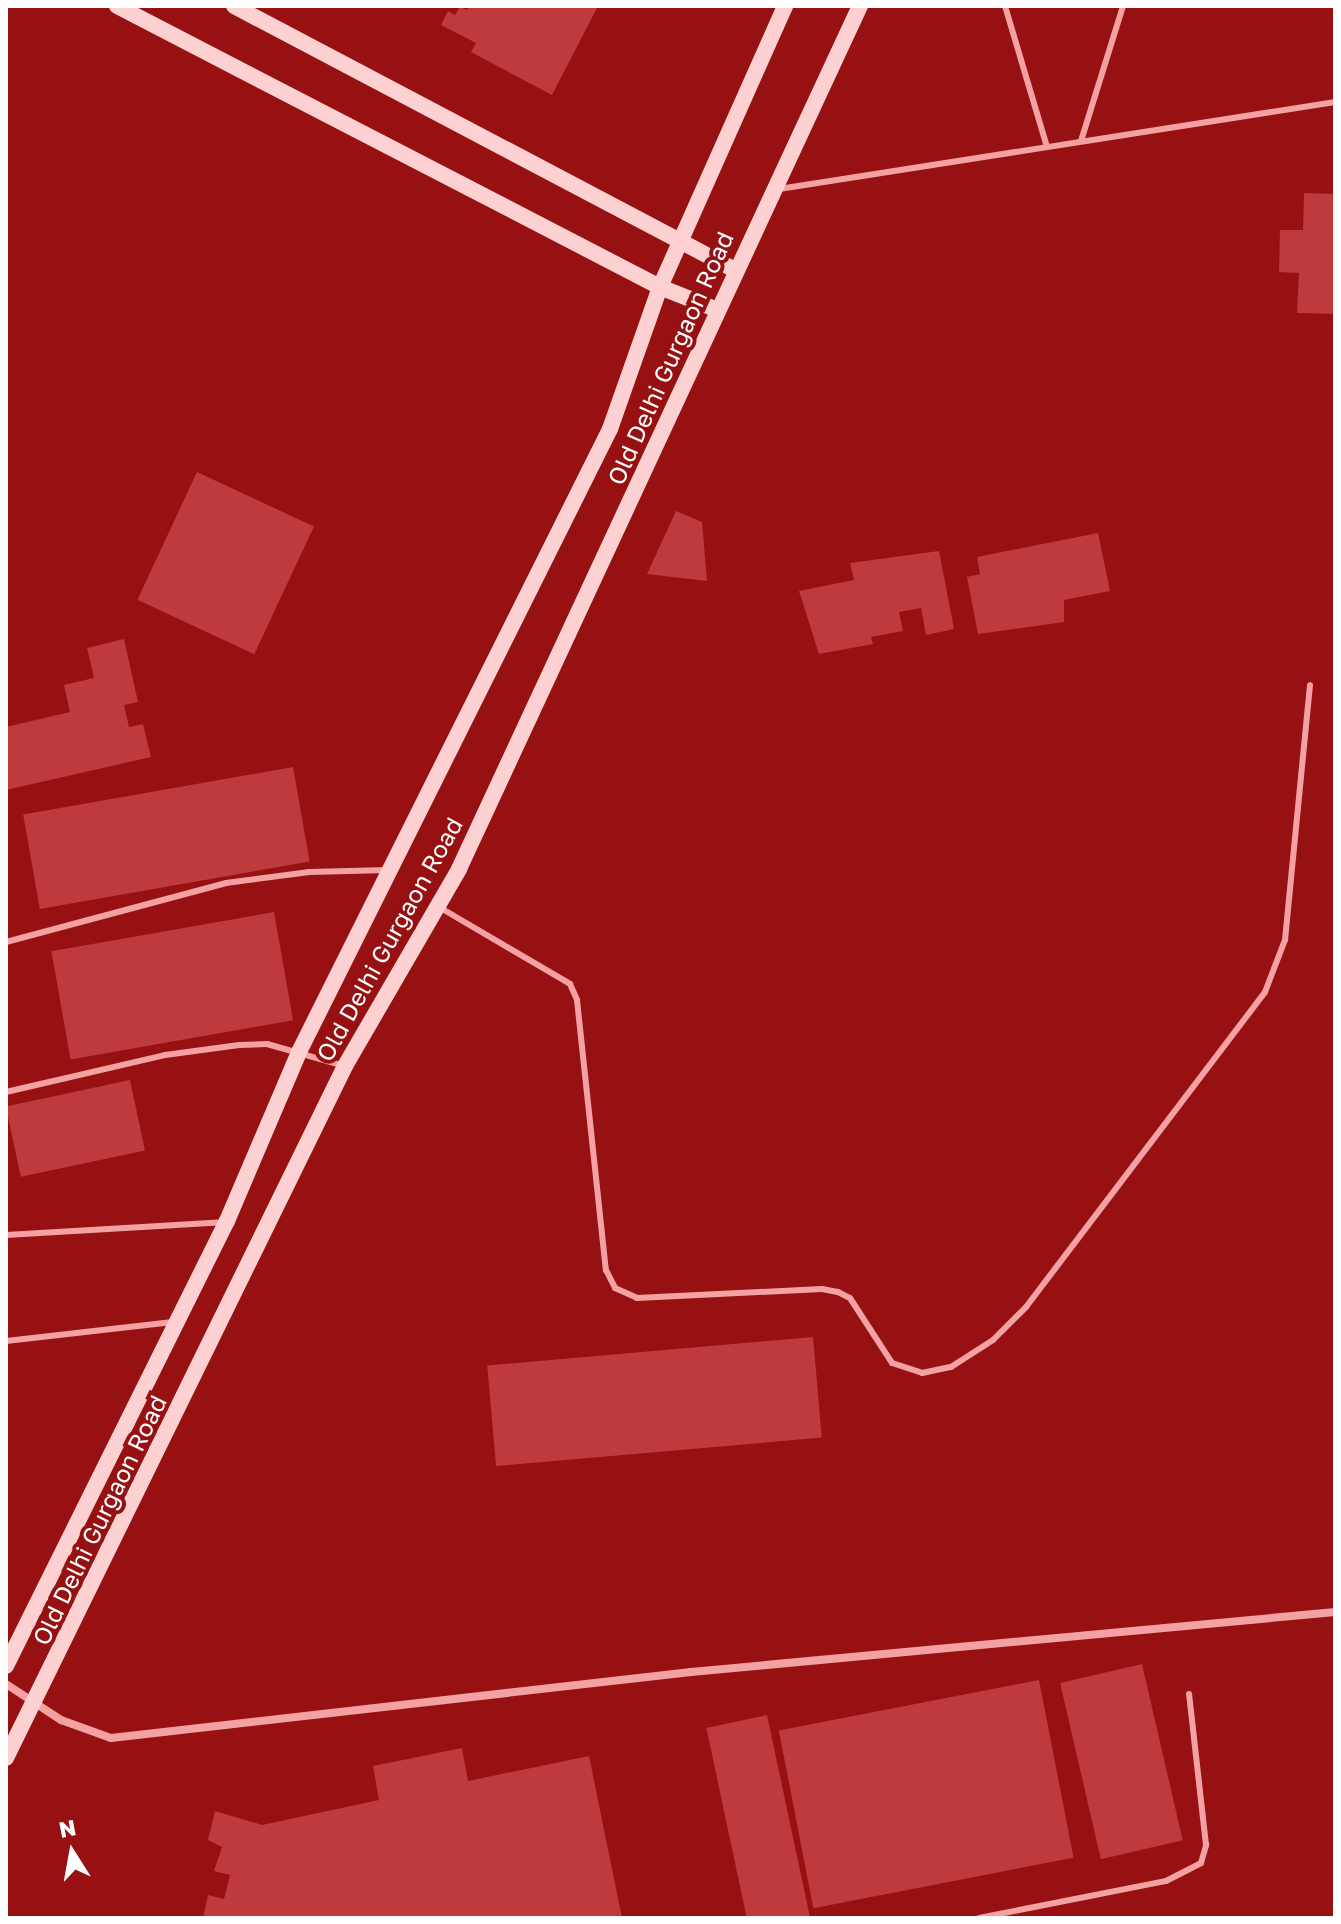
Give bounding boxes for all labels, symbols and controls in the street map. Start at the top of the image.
street label: Old Delhi Gurgaon Road [601,227,739,489]
street label: Old Delhi Gurgaon Road [310,812,468,1066]
street label: Old Delhi Gurgaon Road [26,1390,172,1650]
north arrow [32,1812,112,1892]
text: N [57,1813,78,1843]

